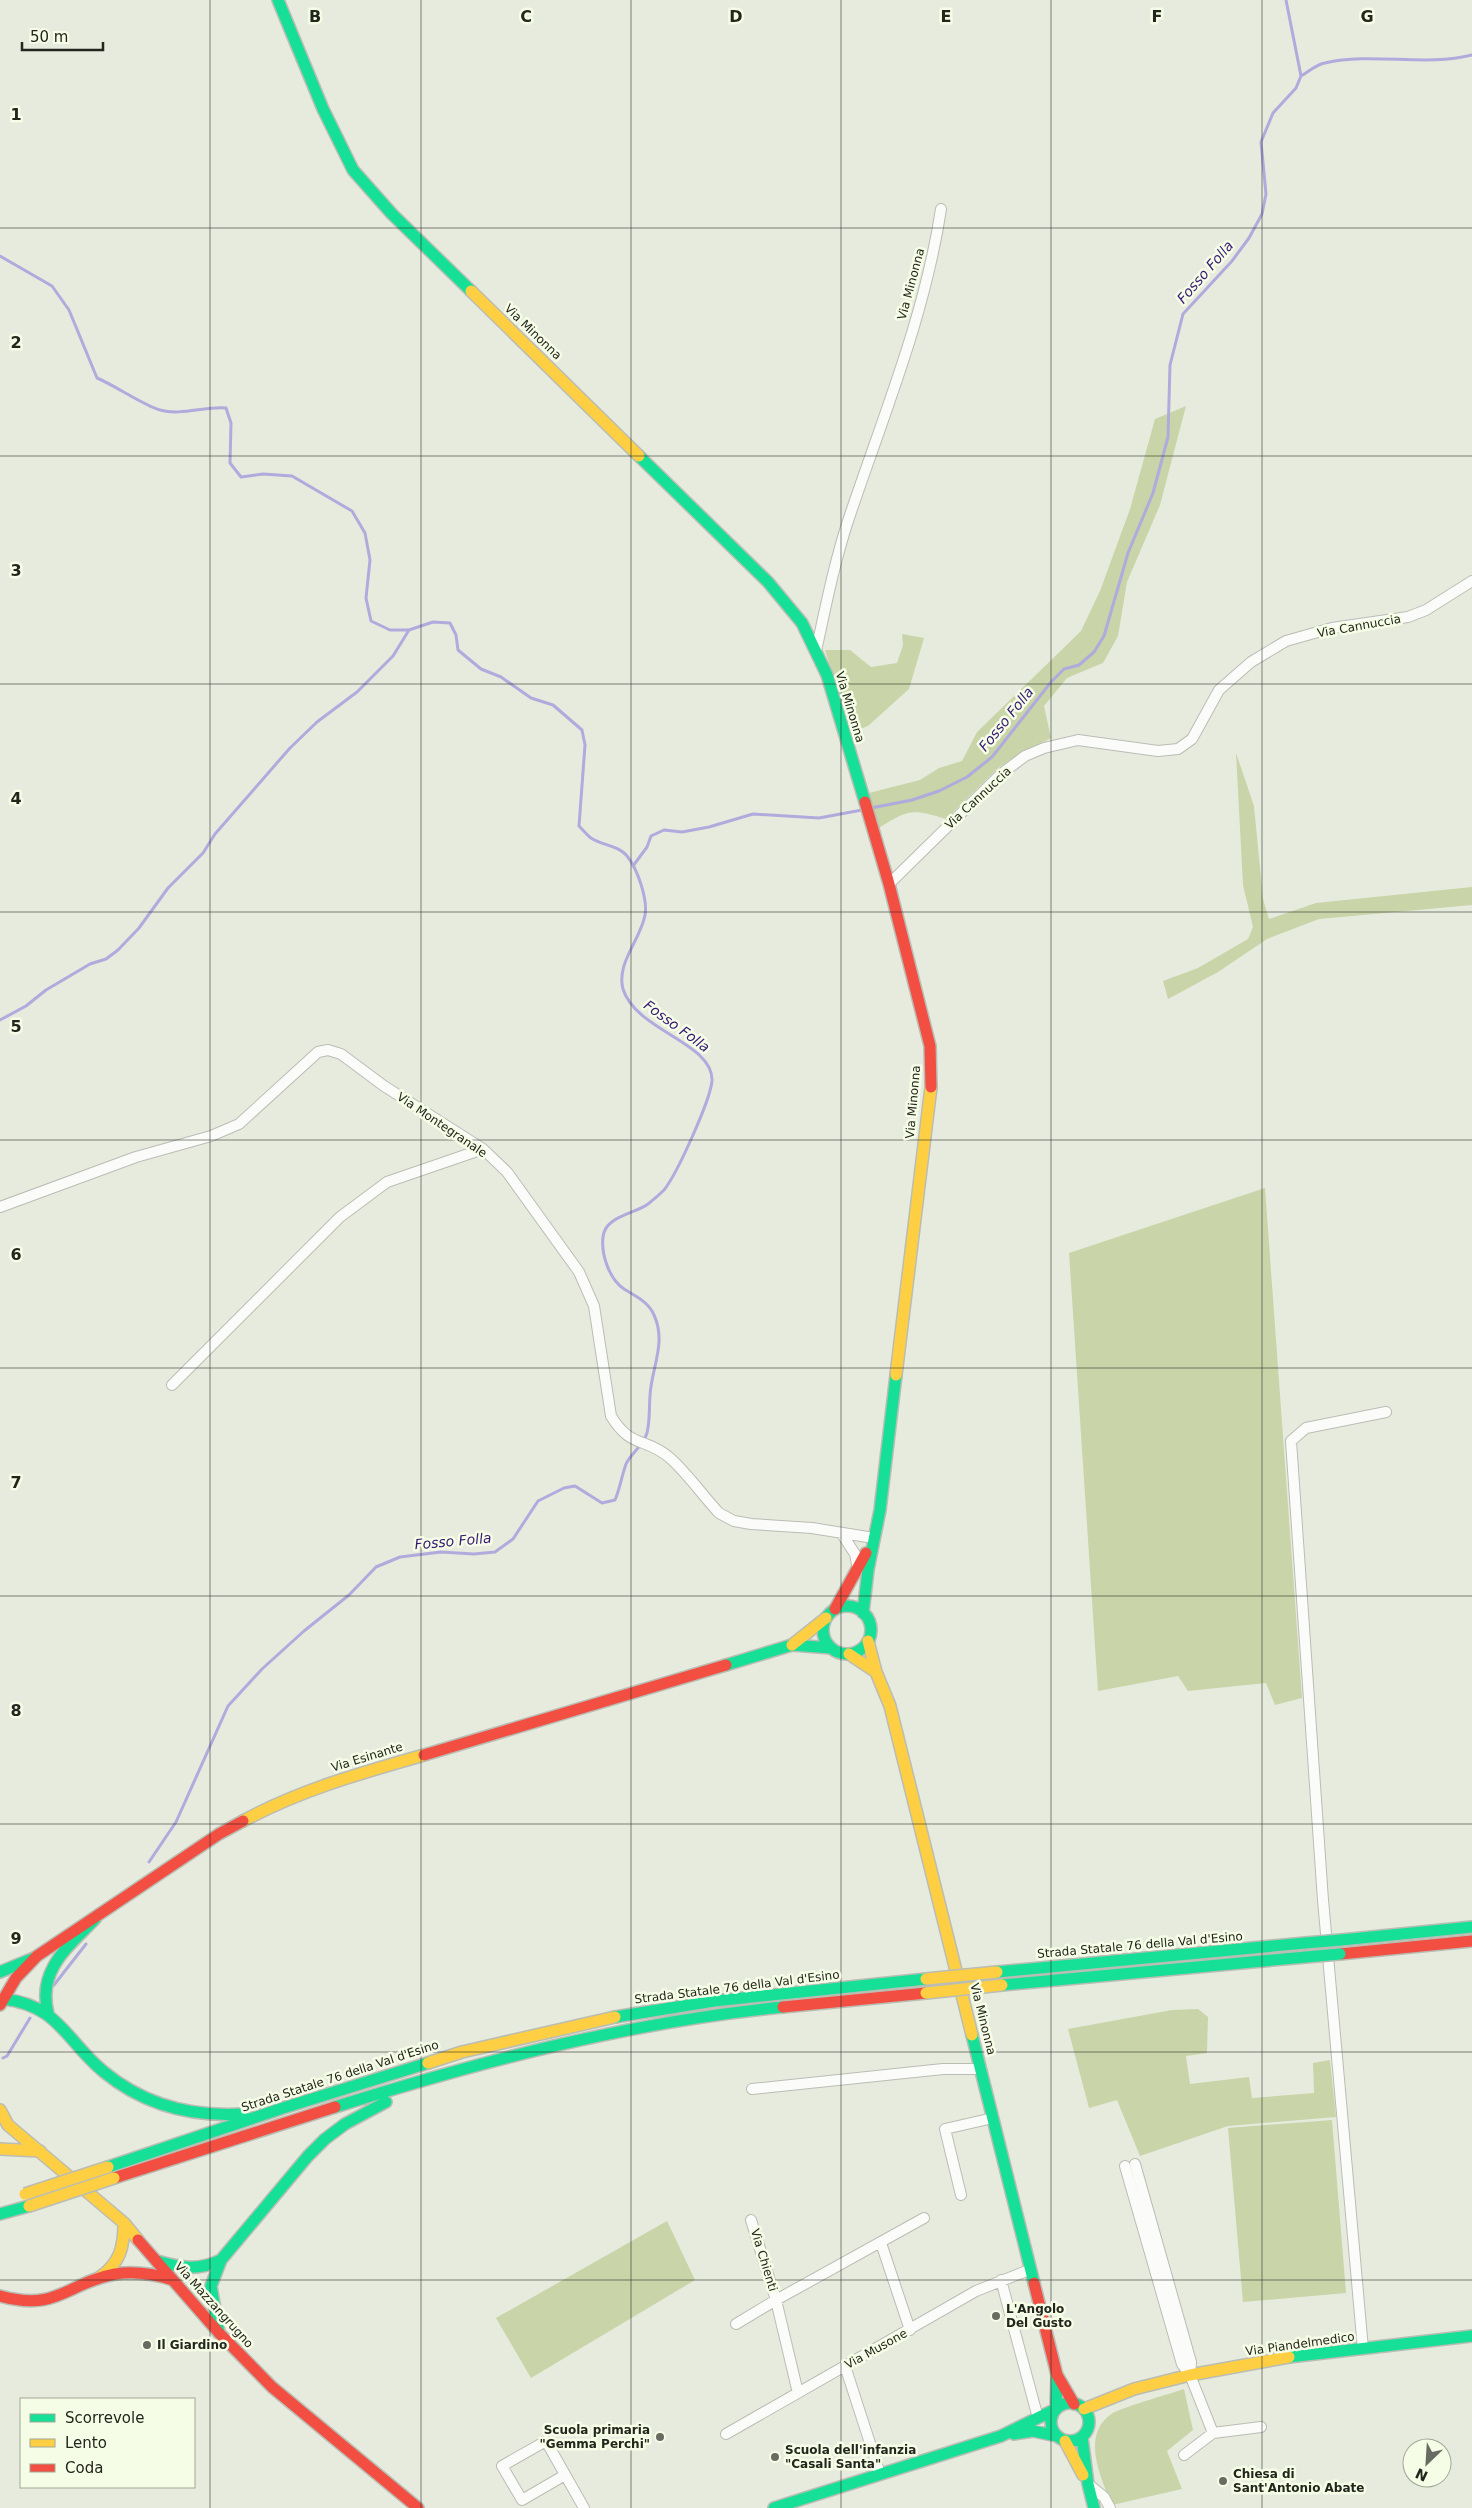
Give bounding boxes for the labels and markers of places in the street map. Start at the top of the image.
place label: L'Angolo Del Gusto [1006,2302,1072,2330]
marker: L'Angolo Del Gusto [990,2310,1002,2322]
place label: Il Giardino [157,2338,227,2352]
marker: Il Giardino [141,2339,153,2351]
place label: Scuola primaria "Gemma Perchi" [540,2423,650,2451]
marker: Scuola primaria "Gemma Perchi" [654,2431,666,2443]
place label: Scuola dell'infanzia "Casali Santa" [785,2443,916,2471]
marker: Scuola dell'infanzia "Casali Santa" [769,2451,781,2463]
place label: Chiesa di Sant'Antonio Abate [1233,2467,1364,2495]
marker: Chiesa di Sant'Antonio Abate [1217,2475,1229,2487]

